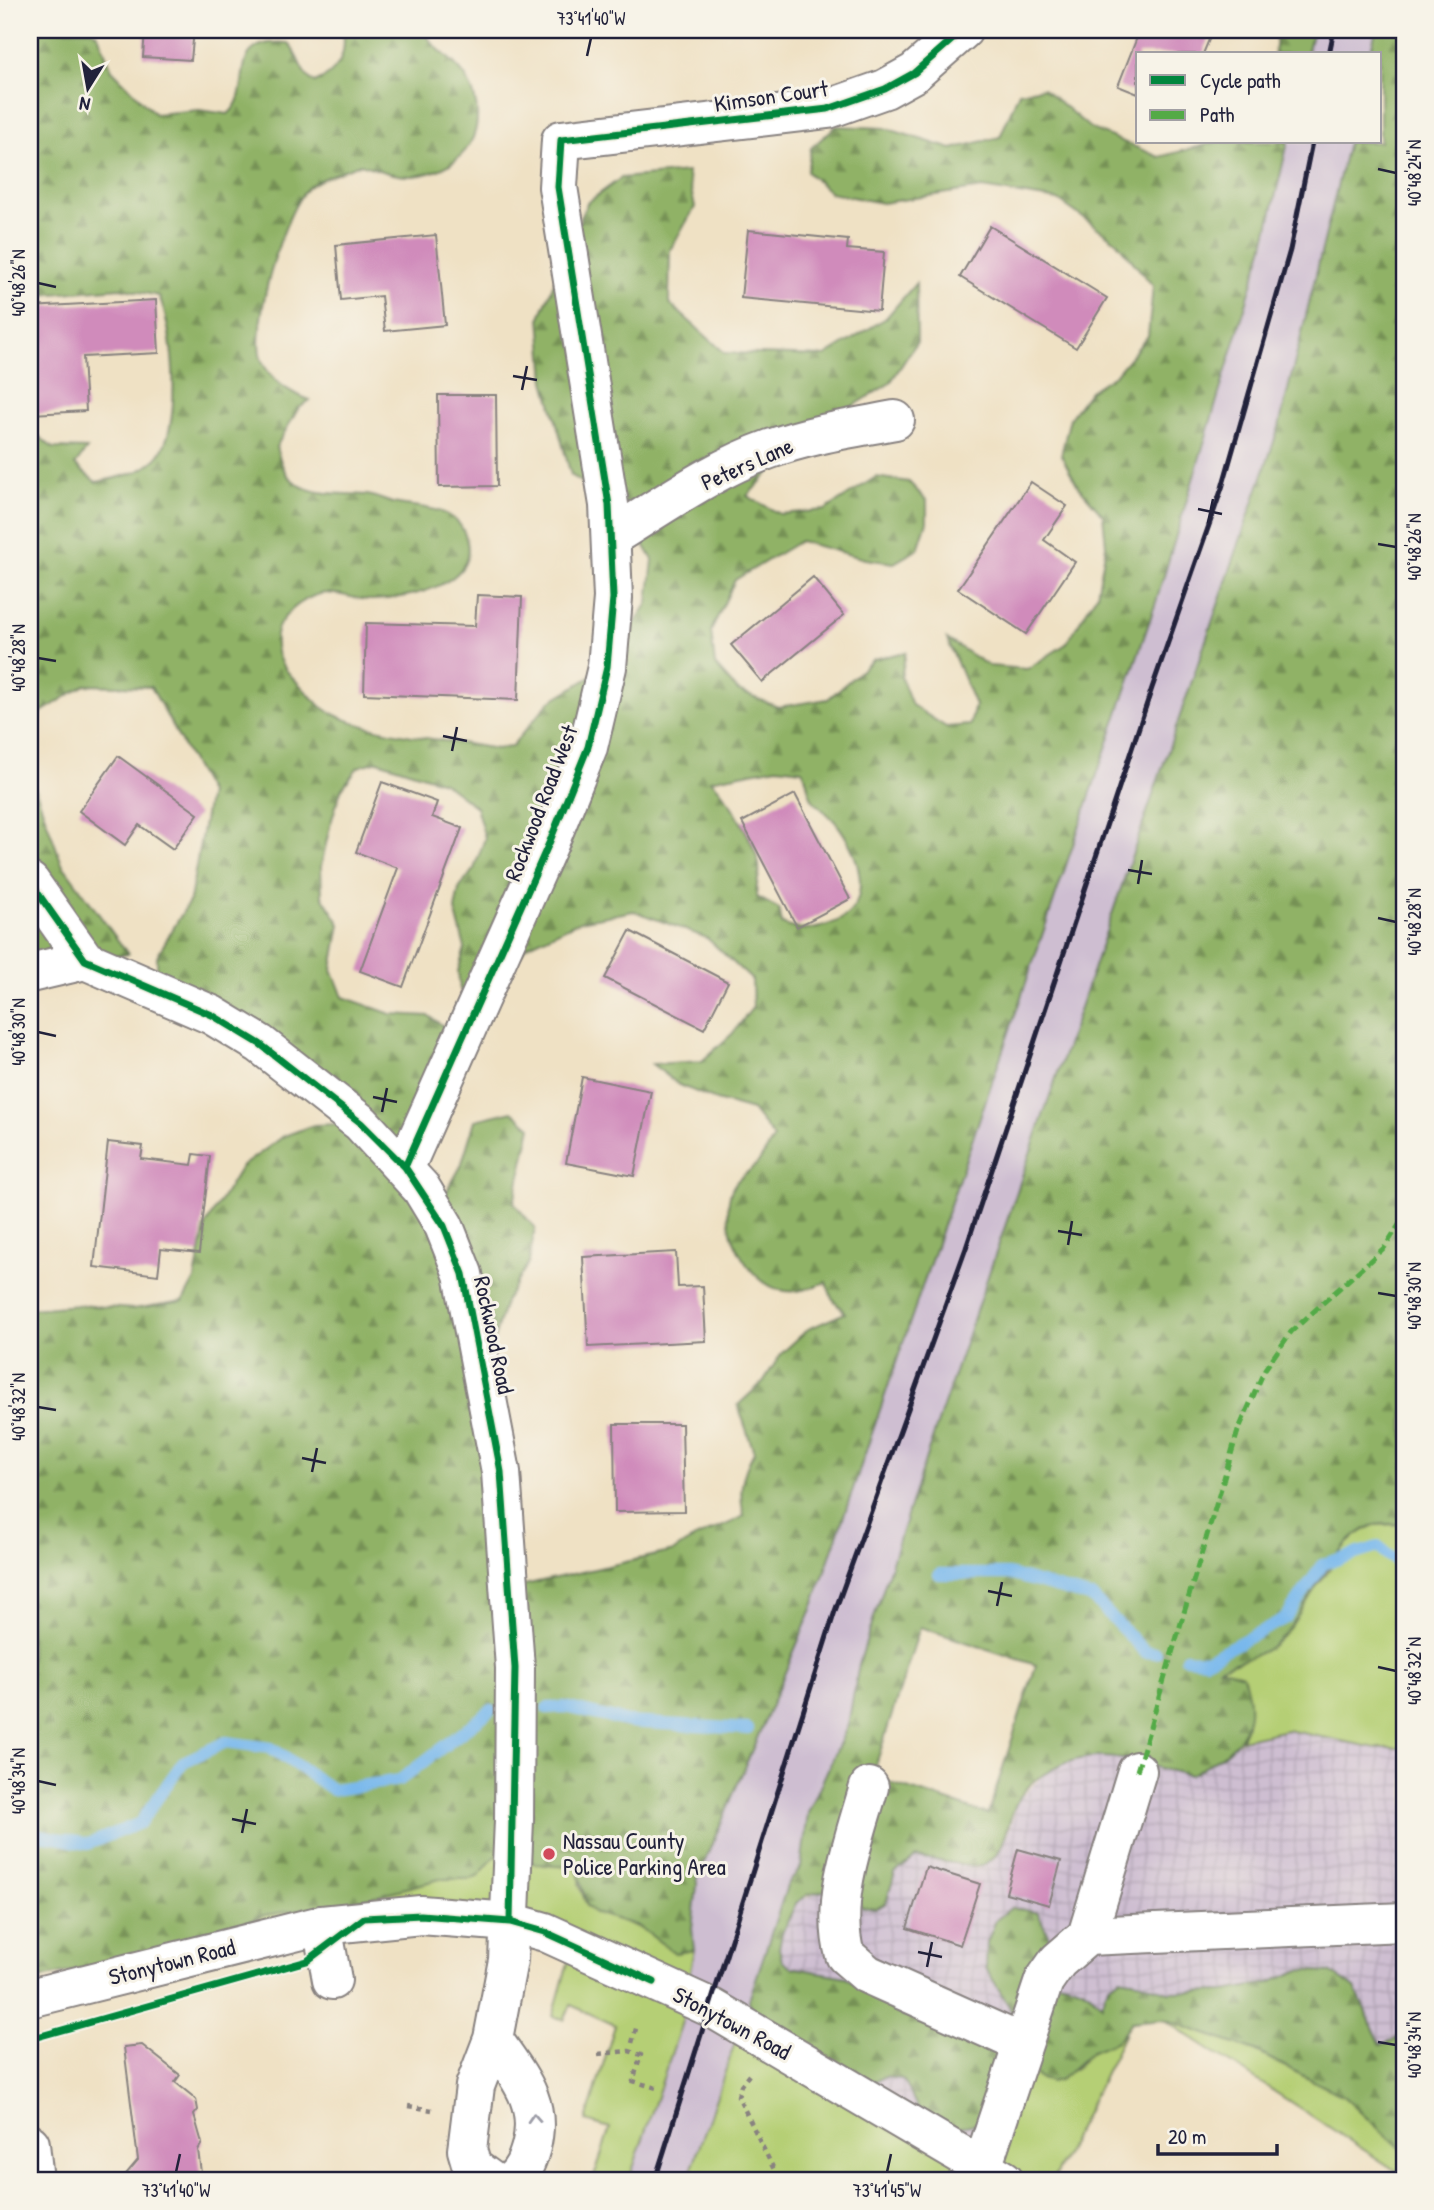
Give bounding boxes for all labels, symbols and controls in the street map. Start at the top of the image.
text: 73°41'40"W [557,6,625,31]
north arrow [52,52,122,122]
legend [1136,52,1382,144]
text: Cycle path [1200,66,1281,95]
street label: Kimson Court [712,72,831,119]
text: N [77,91,92,118]
text: Path [1200,100,1235,129]
text: 40°48'24"N [1402,140,1427,206]
text: 40°48'26"N [6,249,31,317]
street label: Peters Lane [696,430,798,498]
text: 40°48'26"N [1402,513,1427,581]
text: 40°48'28"N [6,624,31,692]
street label: Rockwood Road West [497,719,585,885]
text: 40°48'28"N [1402,888,1427,956]
text: 40°48'30"N [6,998,31,1066]
text: 40°48'30"N [1402,1262,1427,1330]
street label: Rockwood Road [467,1273,522,1397]
text: 40°48'32"N [6,1373,31,1441]
text: 40°48'32"N [1402,1637,1427,1705]
text: 40°48'34"N [6,1748,31,1814]
place label: Nassau County Police Parking Area [563,1825,726,1882]
marker: Nassau County Police Parking Area [541,1846,557,1862]
street label: Stonytown Road [106,1931,238,1992]
street label: Stonytown Road [668,1979,797,2067]
text: 40°48'34"N [1402,2012,1427,2078]
one-way arrow [526,2112,541,2123]
scale bar [1158,2112,1276,2156]
text: 20 m [1168,2122,1206,2151]
text: 73°41'40"W [142,2178,210,2203]
text: 73°41'45"W [853,2178,921,2203]

